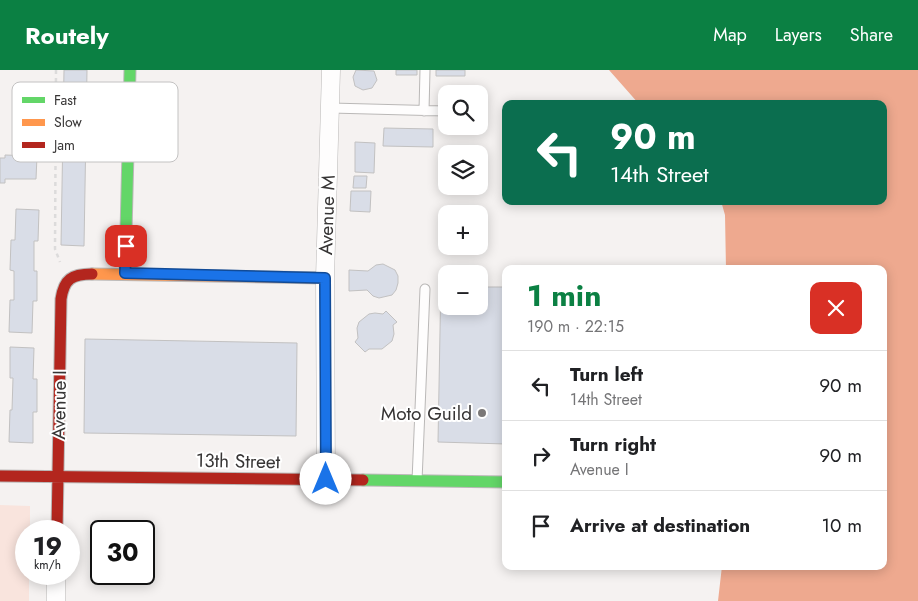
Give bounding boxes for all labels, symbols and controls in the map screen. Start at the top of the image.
text: Routely [25,18,109,53]
text: Map [713,22,747,48]
text: Layers [775,22,822,48]
text: Share [850,22,893,48]
legend [12,82,178,162]
map controls [438,85,488,315]
button: search [438,85,488,135]
text: Fast [54,90,77,110]
text: Slow [54,112,82,132]
text: 90 m [610,112,696,162]
icon: left [527,120,592,185]
text: Jam [52,135,75,155]
button: layers [438,145,488,195]
text: 14th Street [610,158,709,190]
street label: Avenue M [312,174,342,256]
button: + [438,205,488,255]
pin [105,225,147,267]
icon: arrive [112,232,140,260]
button: − [438,265,488,315]
text: 1 min [527,274,601,317]
button: close [810,282,862,334]
text: 190 m · 22:15 [527,315,624,338]
text: Turn left [570,361,643,388]
street label: Avenue I [45,370,73,440]
icon: left [527,372,555,400]
text: 90 m [819,372,862,399]
text: 14th Street [570,388,642,411]
place label: Moto Guild [381,400,472,427]
marker: Moto Guild [476,407,488,419]
text: Turn right [570,431,656,458]
icon: right [527,442,555,470]
text: 90 m [819,442,862,469]
street label: 13th Street [196,447,281,475]
position arrow [299,452,351,504]
text: Avenue I [570,458,629,481]
icon: arrive [527,512,555,540]
text: Arrive at destination [570,512,750,539]
text: 10 m [822,512,862,539]
speed limit sign: 30 [90,520,155,585]
text: 19 [33,528,62,564]
text: km/h [34,556,61,574]

